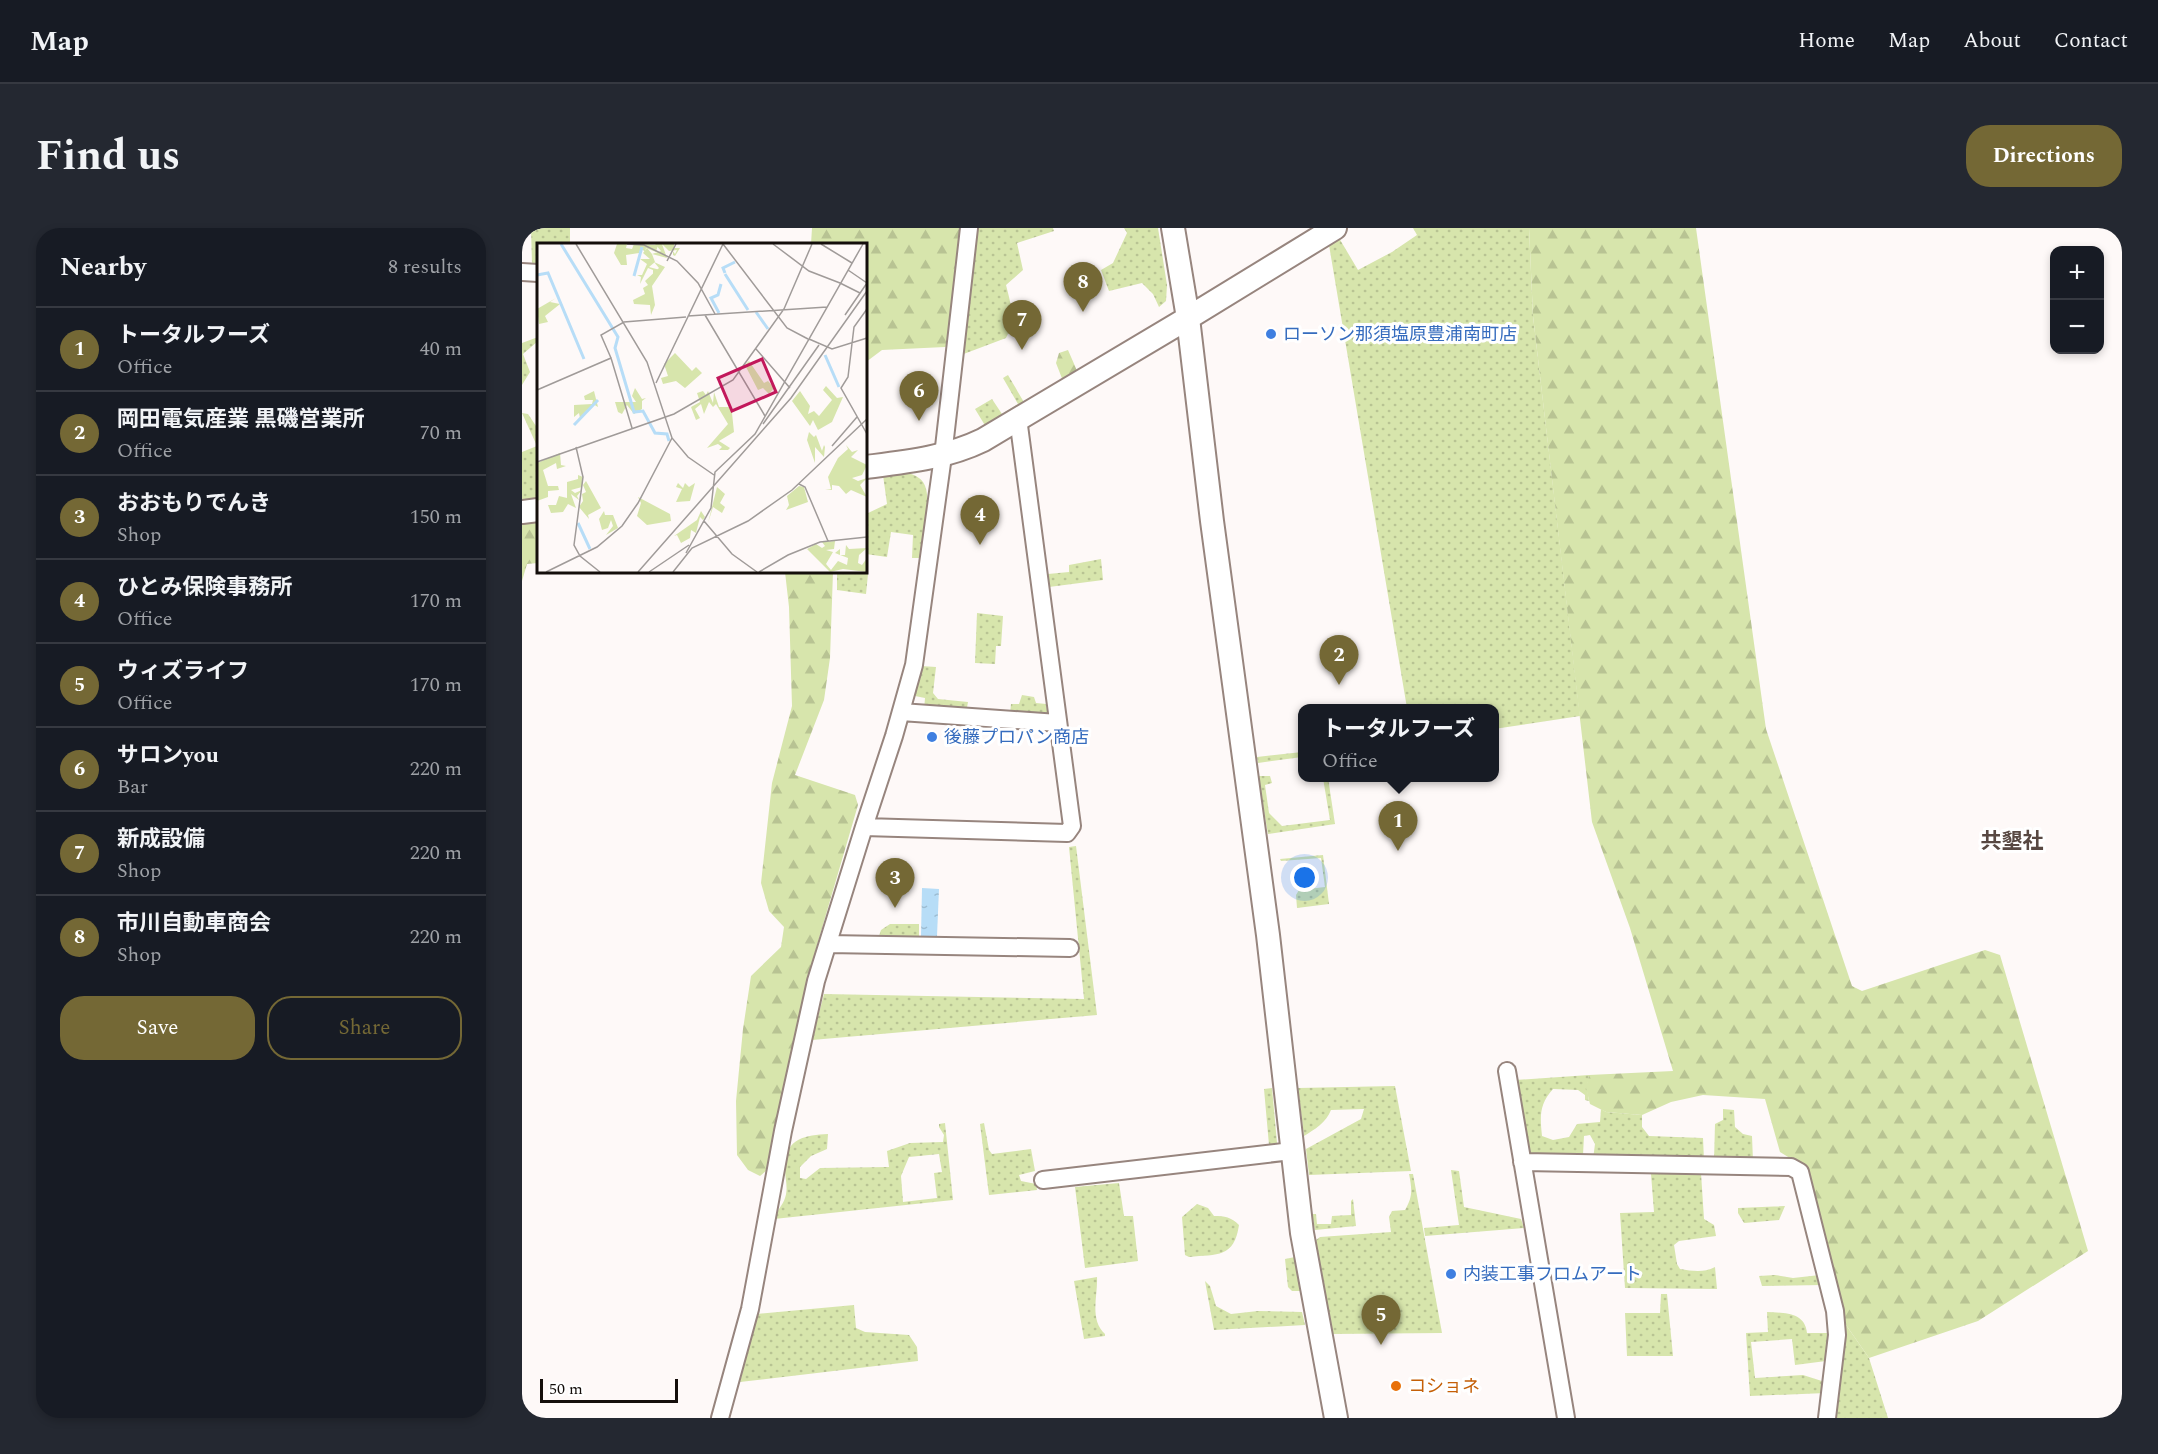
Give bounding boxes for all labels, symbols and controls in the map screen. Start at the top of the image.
text: Map [30,20,89,63]
text: Home [1798,25,1855,57]
text: Map [1888,25,1930,57]
text: About [1963,25,2021,57]
text: Contact [2054,25,2128,57]
text: Find us [36,125,180,188]
button: Directions [1966,125,2122,187]
inset map [537,243,867,573]
map controls [2050,246,2104,354]
button: + [2050,246,2104,300]
text: Nearby [60,247,146,287]
text: 8 results [388,252,462,282]
pin: 8 [1064,262,1102,312]
pin: 7 [1002,300,1042,350]
button: − [2050,300,2104,354]
text: トータルフーズ [117,319,270,352]
place label: ローソン那須塩原豊浦南町店 [1283,321,1517,348]
marker: ローソン那須塩原豊浦南町店 [1264,327,1278,341]
text: 1 [74,334,85,364]
text: 40 m [420,334,462,364]
text: Office [117,352,173,382]
pin: 6 [900,372,938,421]
text: 岡田電気産業 黒磯営業所 [117,403,365,436]
text: 2 [74,418,85,448]
text: 70 m [420,418,462,448]
text: Office [117,436,173,466]
text: おおもりでんき [117,487,271,520]
pin: 4 [960,496,1000,545]
text: 3 [74,502,85,532]
text: 150 m [410,502,462,532]
text: Shop [117,520,161,550]
text: ひとみ保険事務所 [117,571,292,604]
text: 4 [74,586,85,616]
text: 170 m [410,586,462,616]
text: Office [117,604,173,634]
pin: 2 [1320,636,1358,685]
text: ウィズライフ [117,655,249,688]
text: 5 [74,670,85,700]
text: 170 m [410,670,462,700]
text: Office [117,688,173,718]
popup [1298,704,1499,782]
text: トータルフーズ [1322,713,1475,746]
place label: 後藤プロパン商店 [944,724,1089,751]
marker: 後藤プロパン商店 [925,730,939,744]
text: サロンyou [117,739,219,772]
text: Office [1322,746,1378,776]
text: 6 [74,754,85,784]
text: 220 m [410,754,462,784]
text: Bar [117,772,148,802]
pin: 1 [1378,802,1418,851]
text: 新成設備 [117,823,205,856]
district label: 共墾社 [1981,826,2044,858]
text: 7 [74,838,85,868]
text: 220 m [410,838,462,868]
text: Shop [117,856,161,886]
pin: 3 [876,858,914,908]
your location [1290,863,1319,892]
text: 市川自動車商会 [117,907,271,940]
text: 8 [74,922,85,952]
text: 220 m [410,922,462,952]
text: Shop [117,940,161,970]
button: Save [60,996,255,1060]
button: Share [267,996,462,1060]
place label: 内装工事フロムアート [1463,1261,1642,1288]
marker: 内装工事フロムアート [1444,1267,1458,1281]
pin: 5 [1362,1296,1400,1345]
place label: コショネ [1408,1373,1480,1400]
scale bar [540,1376,678,1404]
text: 50 m [549,1377,583,1401]
marker: コショネ [1389,1379,1403,1393]

